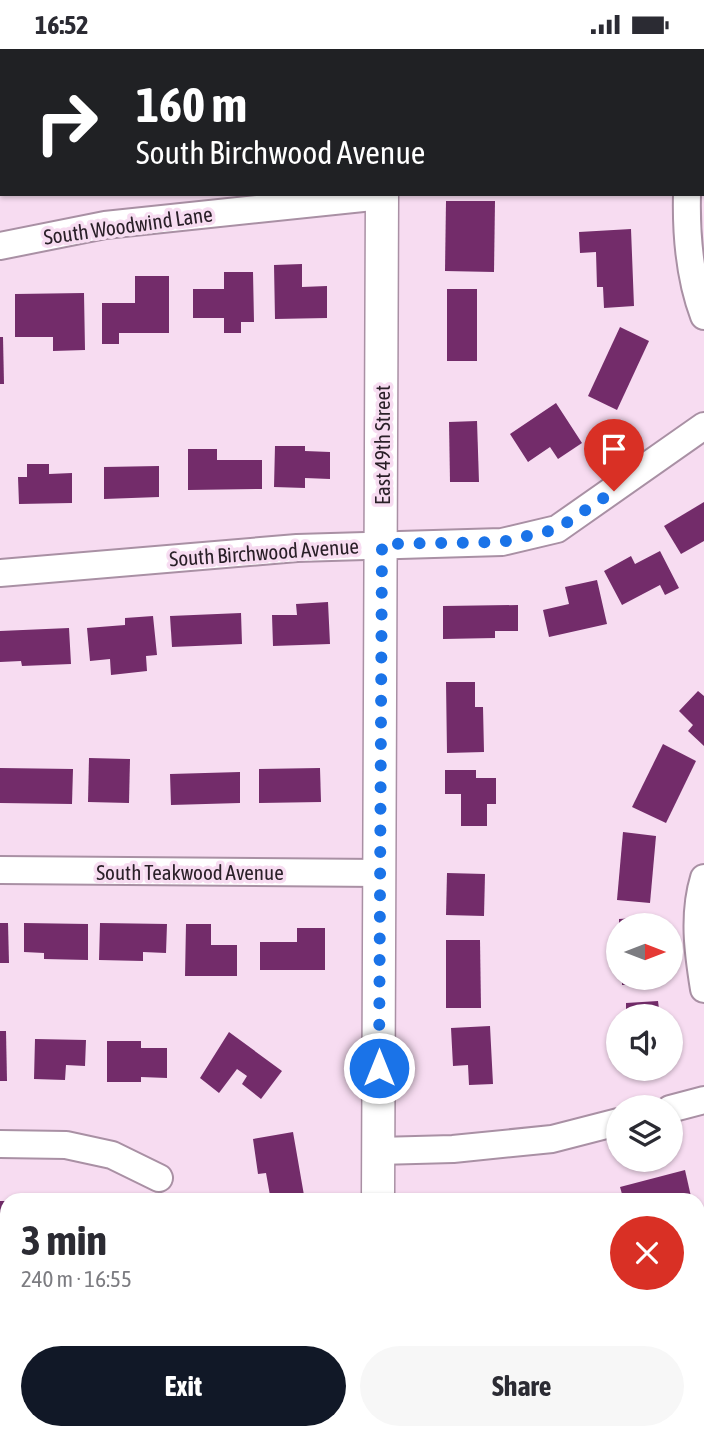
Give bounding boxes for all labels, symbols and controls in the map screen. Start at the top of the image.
text: 16:52 [35,10,89,40]
text: 160 m [136,76,247,132]
icon: right [21,77,112,168]
text: South Birchwood Avenue [136,134,425,171]
street label: South Woodwind Lane [42,201,214,249]
street label: East 49th Street [370,385,394,505]
pin [584,419,644,491]
icon: arrive [595,430,633,468]
street label: South Birchwood Avenue [168,533,360,571]
street label: South Teakwood Avenue [96,860,284,884]
north arrow [606,913,682,991]
map controls [606,913,683,1172]
button: sound [606,1004,683,1081]
position arrow [342,1031,416,1105]
button: layers [606,1095,683,1172]
text: 3 min [21,1216,107,1264]
button: close [610,1216,684,1290]
text: 240 m · 16:55 [21,1266,132,1292]
button: Exit [21,1346,346,1426]
button: Share [360,1346,684,1426]

